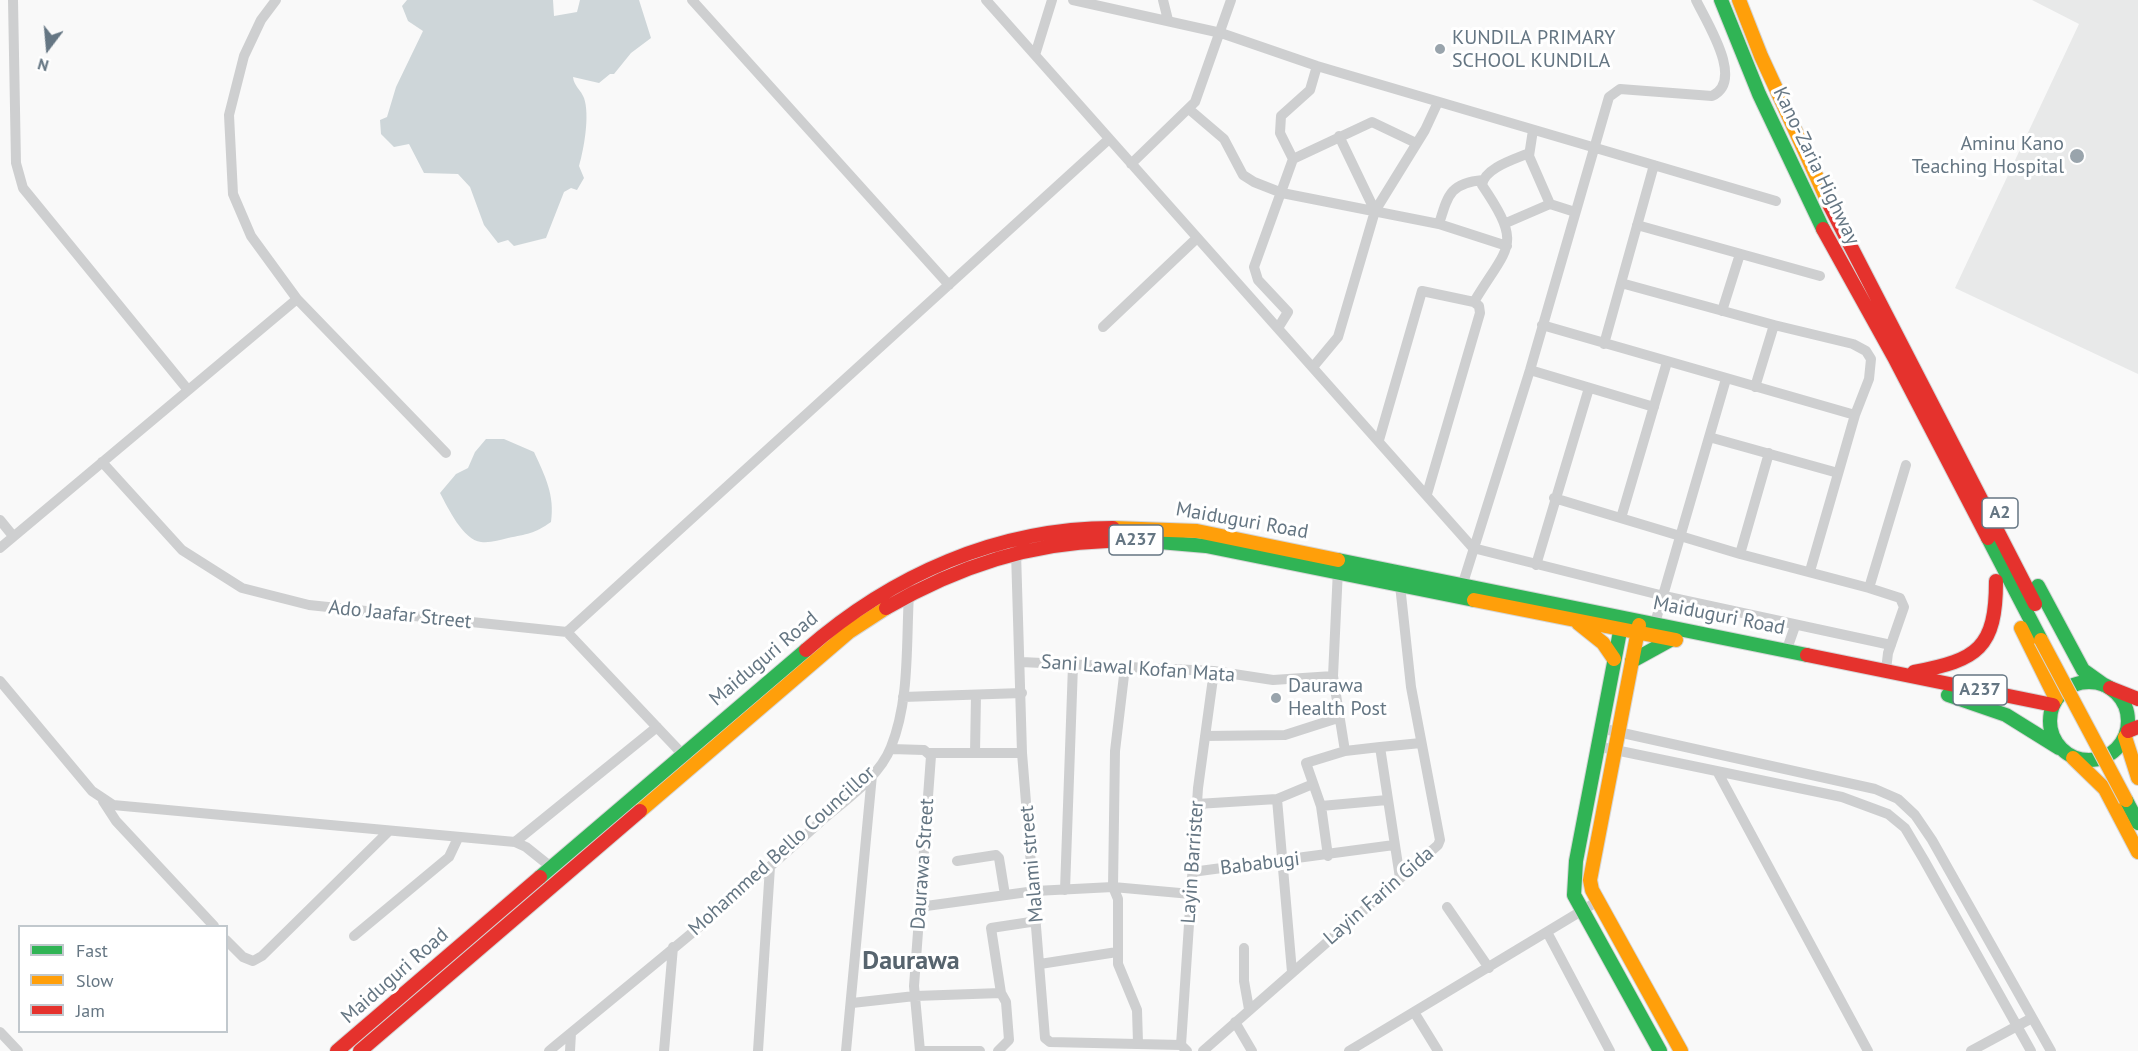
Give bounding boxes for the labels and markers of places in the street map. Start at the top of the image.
place label: KUNDILA PRIMARY SCHOOL KUNDILA [1452,26,1615,73]
marker: KUNDILA PRIMARY SCHOOL KUNDILA [1433,42,1447,56]
place label: Aminu Kano Teaching Hospital [1912,132,2064,179]
marker: Aminu Kano Teaching Hospital [2068,147,2086,165]
place label: Daurawa Health Post [1288,674,1387,721]
marker: Daurawa Health Post [1269,691,1283,705]

